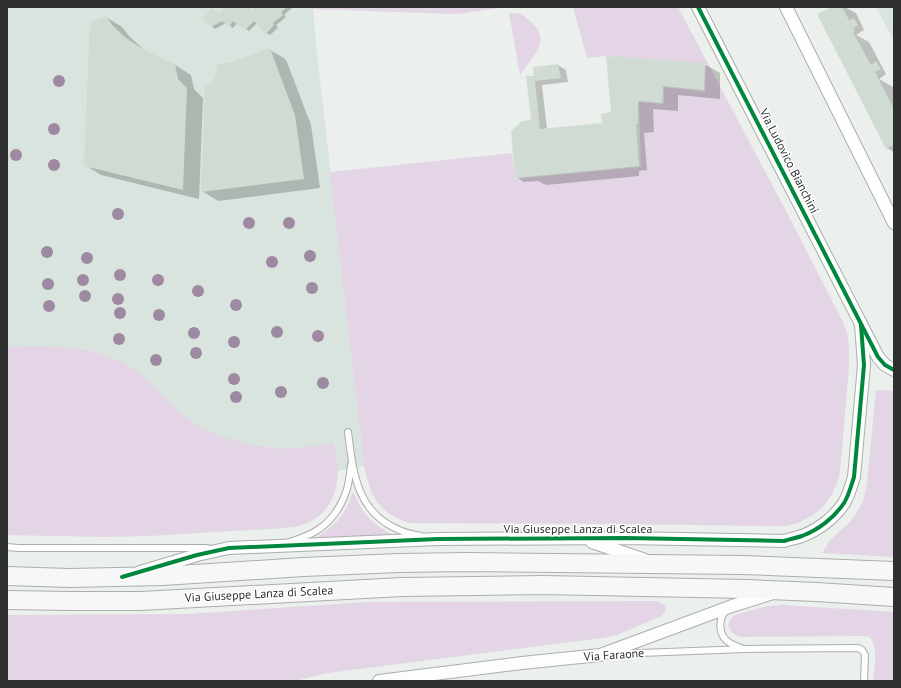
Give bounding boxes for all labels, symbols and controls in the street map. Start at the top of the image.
street label: Via Ludovico Bianchini [756,105,822,216]
street label: Via Giuseppe Lanza di Scalea [503,521,652,536]
street label: Via Giuseppe Lanza di Scalea [183,582,334,605]
street label: Via Faraone [582,645,645,664]

